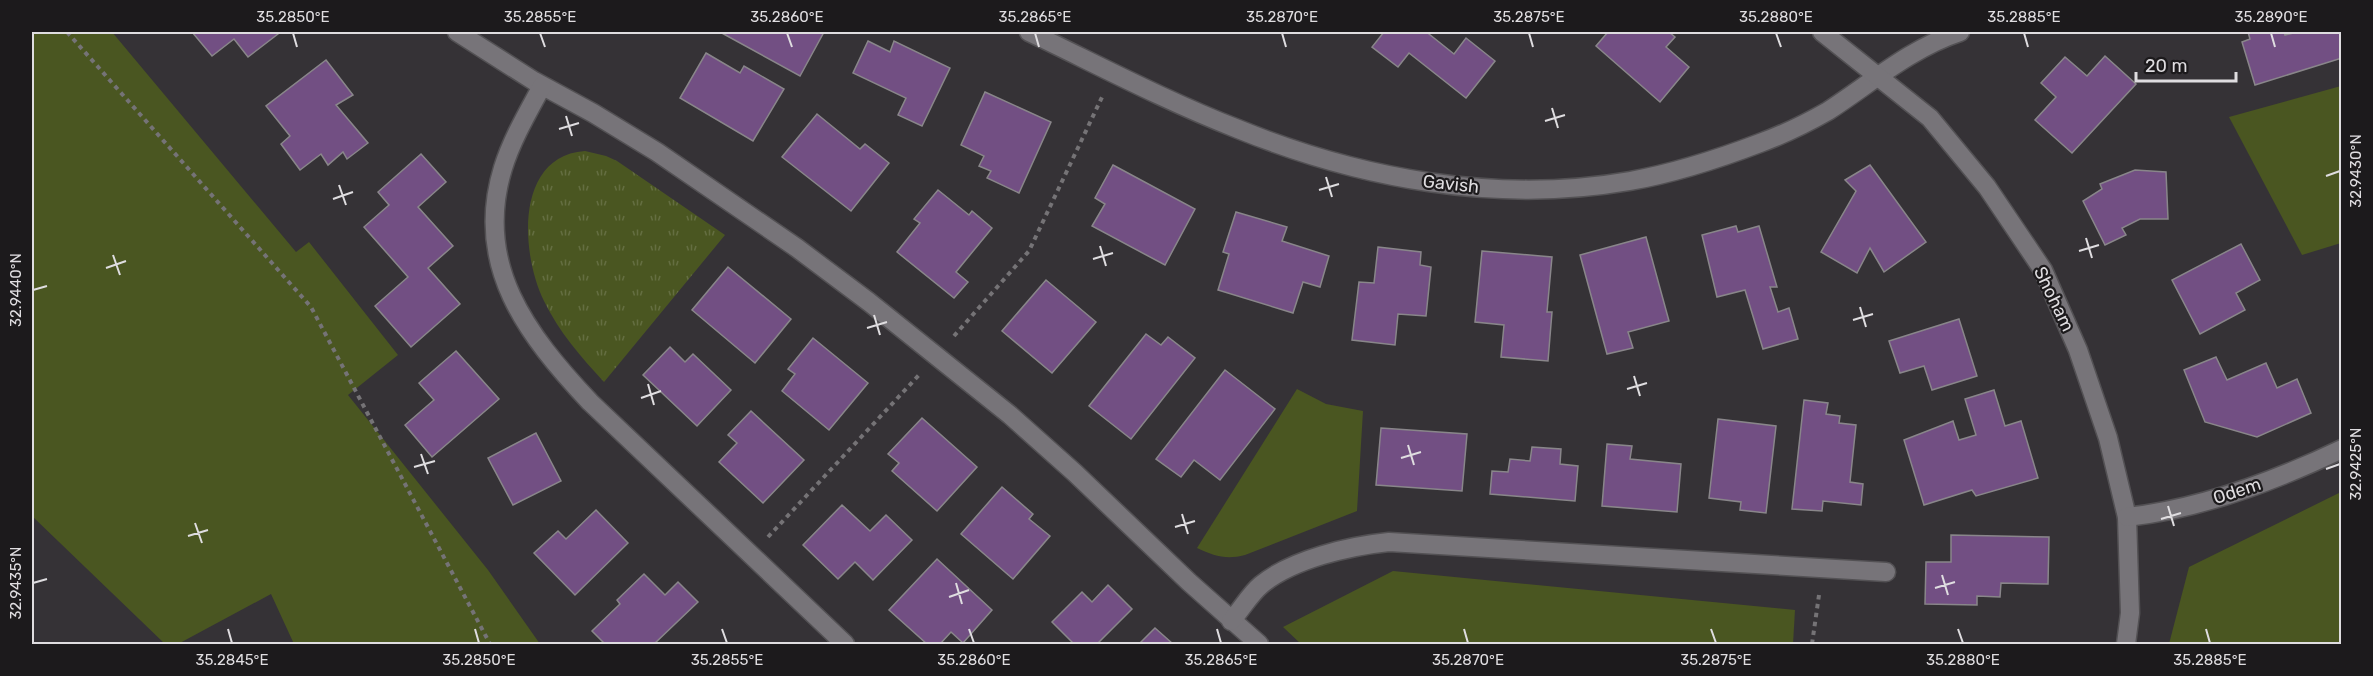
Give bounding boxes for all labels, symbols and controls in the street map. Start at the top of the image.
text: 35.2850°E [256,8,330,26]
text: 35.2855°E [504,8,576,26]
text: 35.2860°E [750,8,824,26]
text: 35.2865°E [999,8,1071,26]
text: 35.2870°E [1246,8,1318,26]
text: 35.2875°E [1493,8,1565,26]
text: 35.2880°E [1739,8,1813,26]
text: 35.2885°E [1987,8,2061,26]
text: 35.2890°E [2234,8,2308,26]
scale bar [2136,45,2236,83]
text: 20 m [2145,55,2187,77]
text: 32.9430°N [2347,134,2365,208]
street label: Gavish [1422,170,1480,198]
text: 32.9440°N [7,253,25,327]
street label: Shoham [2029,263,2079,335]
text: 32.9425°N [2347,428,2365,500]
street label: Odem [2210,473,2264,509]
text: 32.9435°N [7,546,25,620]
text: 35.2845°E [195,651,269,669]
text: 35.2850°E [442,651,516,669]
text: 35.2855°E [691,651,763,669]
text: 35.2860°E [937,651,1011,669]
text: 35.2865°E [1185,651,1257,669]
text: 35.2870°E [1432,651,1504,669]
text: 35.2875°E [1680,651,1752,669]
text: 35.2880°E [1926,651,2000,669]
text: 35.2885°E [2173,651,2247,669]

